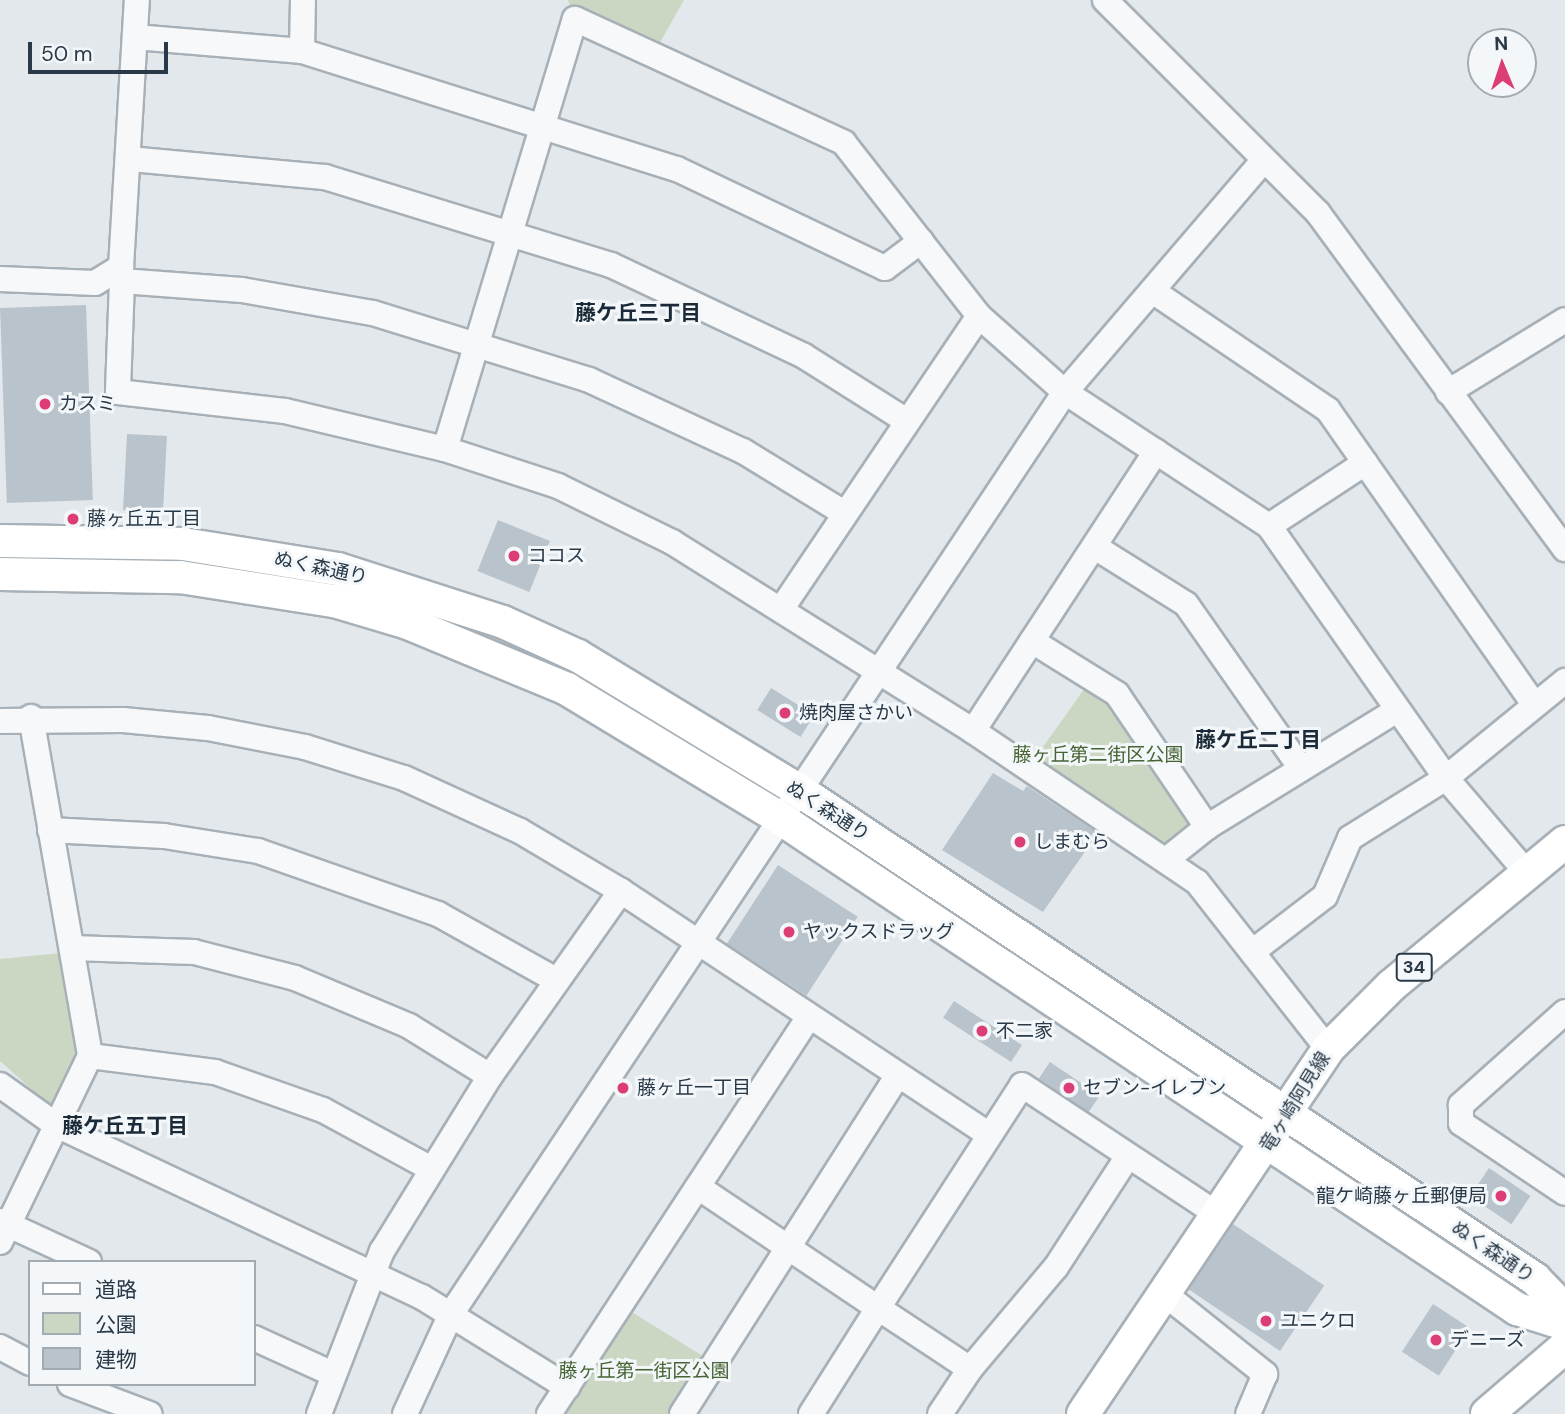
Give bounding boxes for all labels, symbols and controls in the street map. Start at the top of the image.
scale bar [32,28,172,72]
north arrow [1467,28,1537,98]
text: N [1494,31,1509,56]
text: 50 m [41,40,92,68]
district label: 藤ケ丘三丁目 [575,300,701,326]
place label: カスミ [59,393,116,415]
marker: カスミ [37,396,53,412]
place label: 藤ヶ丘五丁目 [87,508,201,530]
marker: 藤ヶ丘五丁目 [65,511,81,527]
place label: ココス [528,545,585,567]
street label: ぬく森通り [272,547,370,589]
marker: ココス [506,548,522,564]
place label: 焼肉屋さかい [799,702,913,724]
marker: 焼肉屋さかい [777,705,793,721]
district label: 藤ケ丘二丁目 [1195,727,1321,753]
park label: 藤ヶ丘第二街区公園 [1013,744,1183,766]
street label: ぬく森通り [782,776,874,846]
place label: しまむら [1034,831,1110,853]
marker: しまむら [1012,834,1028,850]
place label: ヤックスドラッグ [803,921,955,943]
marker: ヤックスドラッグ [781,924,797,940]
road number: 34 [1395,952,1433,982]
place label: 不二家 [996,1020,1053,1042]
marker: 不二家 [974,1023,990,1039]
street label: 竜ヶ崎阿見線 [1255,1048,1335,1156]
place label: 藤ヶ丘一丁目 [637,1077,751,1099]
place label: セブン-イレブン [1083,1077,1226,1099]
marker: 藤ヶ丘一丁目 [615,1080,631,1096]
marker: セブン-イレブン [1061,1080,1077,1096]
district label: 藤ケ丘五丁目 [62,1113,188,1139]
place label: 龍ケ崎藤ヶ丘郵便局 [1316,1185,1487,1207]
marker: 龍ケ崎藤ヶ丘郵便局 [1493,1188,1509,1204]
street label: ぬく森通り [1447,1216,1539,1288]
legend [28,1260,256,1386]
text: 道路 [95,1276,137,1304]
place label: ユニクロ [1280,1310,1356,1332]
text: 公園 [95,1311,137,1339]
marker: ユニクロ [1258,1313,1274,1329]
place label: デニーズ [1450,1329,1526,1351]
marker: デニーズ [1428,1332,1444,1348]
text: 建物 [95,1346,137,1374]
park label: 藤ヶ丘第一街区公園 [559,1360,729,1382]

